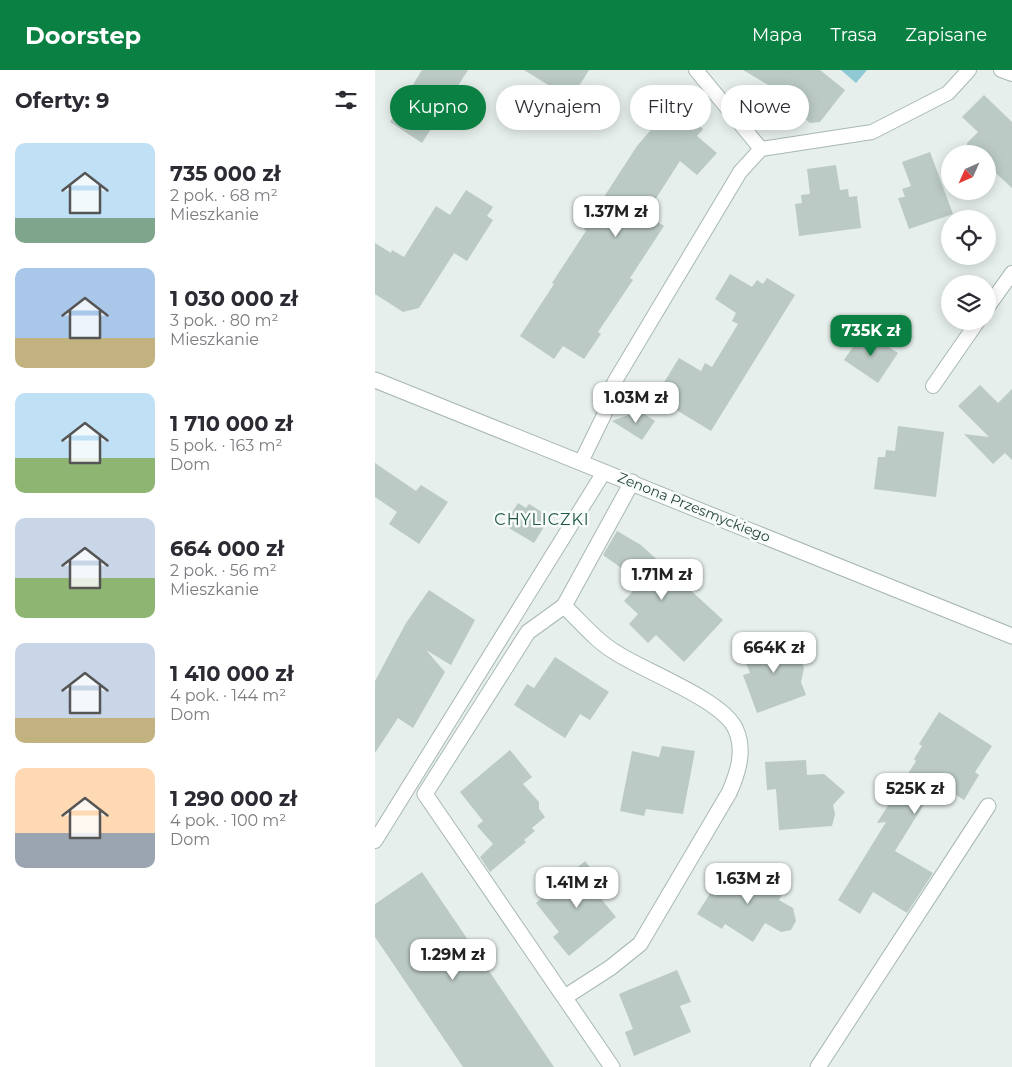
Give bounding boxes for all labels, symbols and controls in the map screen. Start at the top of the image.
text: Doorstep [25,21,141,50]
text: Mapa [752,24,803,46]
text: Trasa [831,24,877,46]
text: Zapisane [905,24,987,46]
chip: Kupno [390,85,486,130]
chip: Wynajem [496,85,620,130]
chip: Filtry [630,85,711,130]
chip: Nowe [721,85,809,130]
icon: filters [332,86,360,114]
text: Oferty: 9 [15,88,109,113]
north arrow [941,145,996,200]
map controls [941,145,996,330]
text: 735 000 zł [170,161,281,186]
icon: home [55,163,115,223]
text: 2 pok. · 68 m² [170,186,278,205]
pin: 1.37M zł [564,196,668,238]
text: 1.37M zł [584,202,648,221]
text: Mieszkanie [170,205,259,224]
button: locate [941,210,996,265]
button: layers [941,275,996,330]
text: 1 030 000 zł [170,286,298,311]
icon: home [55,288,115,348]
text: 3 pok. · 80 m² [170,311,278,330]
pin: 735K zł [825,314,917,357]
text: 735K zł [842,321,900,340]
text: Mieszkanie [170,330,259,349]
pin: 1.03M zł [584,382,688,424]
text: 1.03M zł [604,388,668,407]
text: 1 710 000 zł [170,411,293,436]
icon: home [55,413,115,473]
text: 5 pok. · 163 m² [170,436,282,455]
text: Dom [170,455,210,474]
street label: Zenona Przesmyckiego [615,468,773,546]
district label: CHYLICZKI [494,510,590,529]
text: 664 000 zł [170,536,284,561]
icon: home [55,538,115,598]
pin: 1.71M zł [610,558,714,601]
text: 2 pok. · 56 m² [170,561,277,580]
text: 1.71M zł [632,565,692,584]
text: Mieszkanie [170,580,259,599]
pin: 664K zł [728,632,820,674]
text: 664K zł [743,638,805,657]
text: 1 410 000 zł [170,661,294,686]
icon: home [55,663,115,723]
text: 4 pok. · 144 m² [170,686,286,705]
text: Dom [170,705,210,724]
pin: 525K zł [869,772,961,815]
text: 525K zł [886,779,944,798]
text: 1 290 000 zł [170,786,297,811]
icon: home [55,788,115,848]
text: 4 pok. · 100 m² [170,811,286,830]
text: Dom [170,830,210,849]
pin: 1.63M zł [696,862,800,905]
pin: 1.41M zł [525,866,629,909]
text: 1.63M zł [716,869,780,888]
text: 1.41M zł [546,873,608,892]
pin: 1.29M zł [401,938,505,981]
text: 1.29M zł [421,945,485,964]

